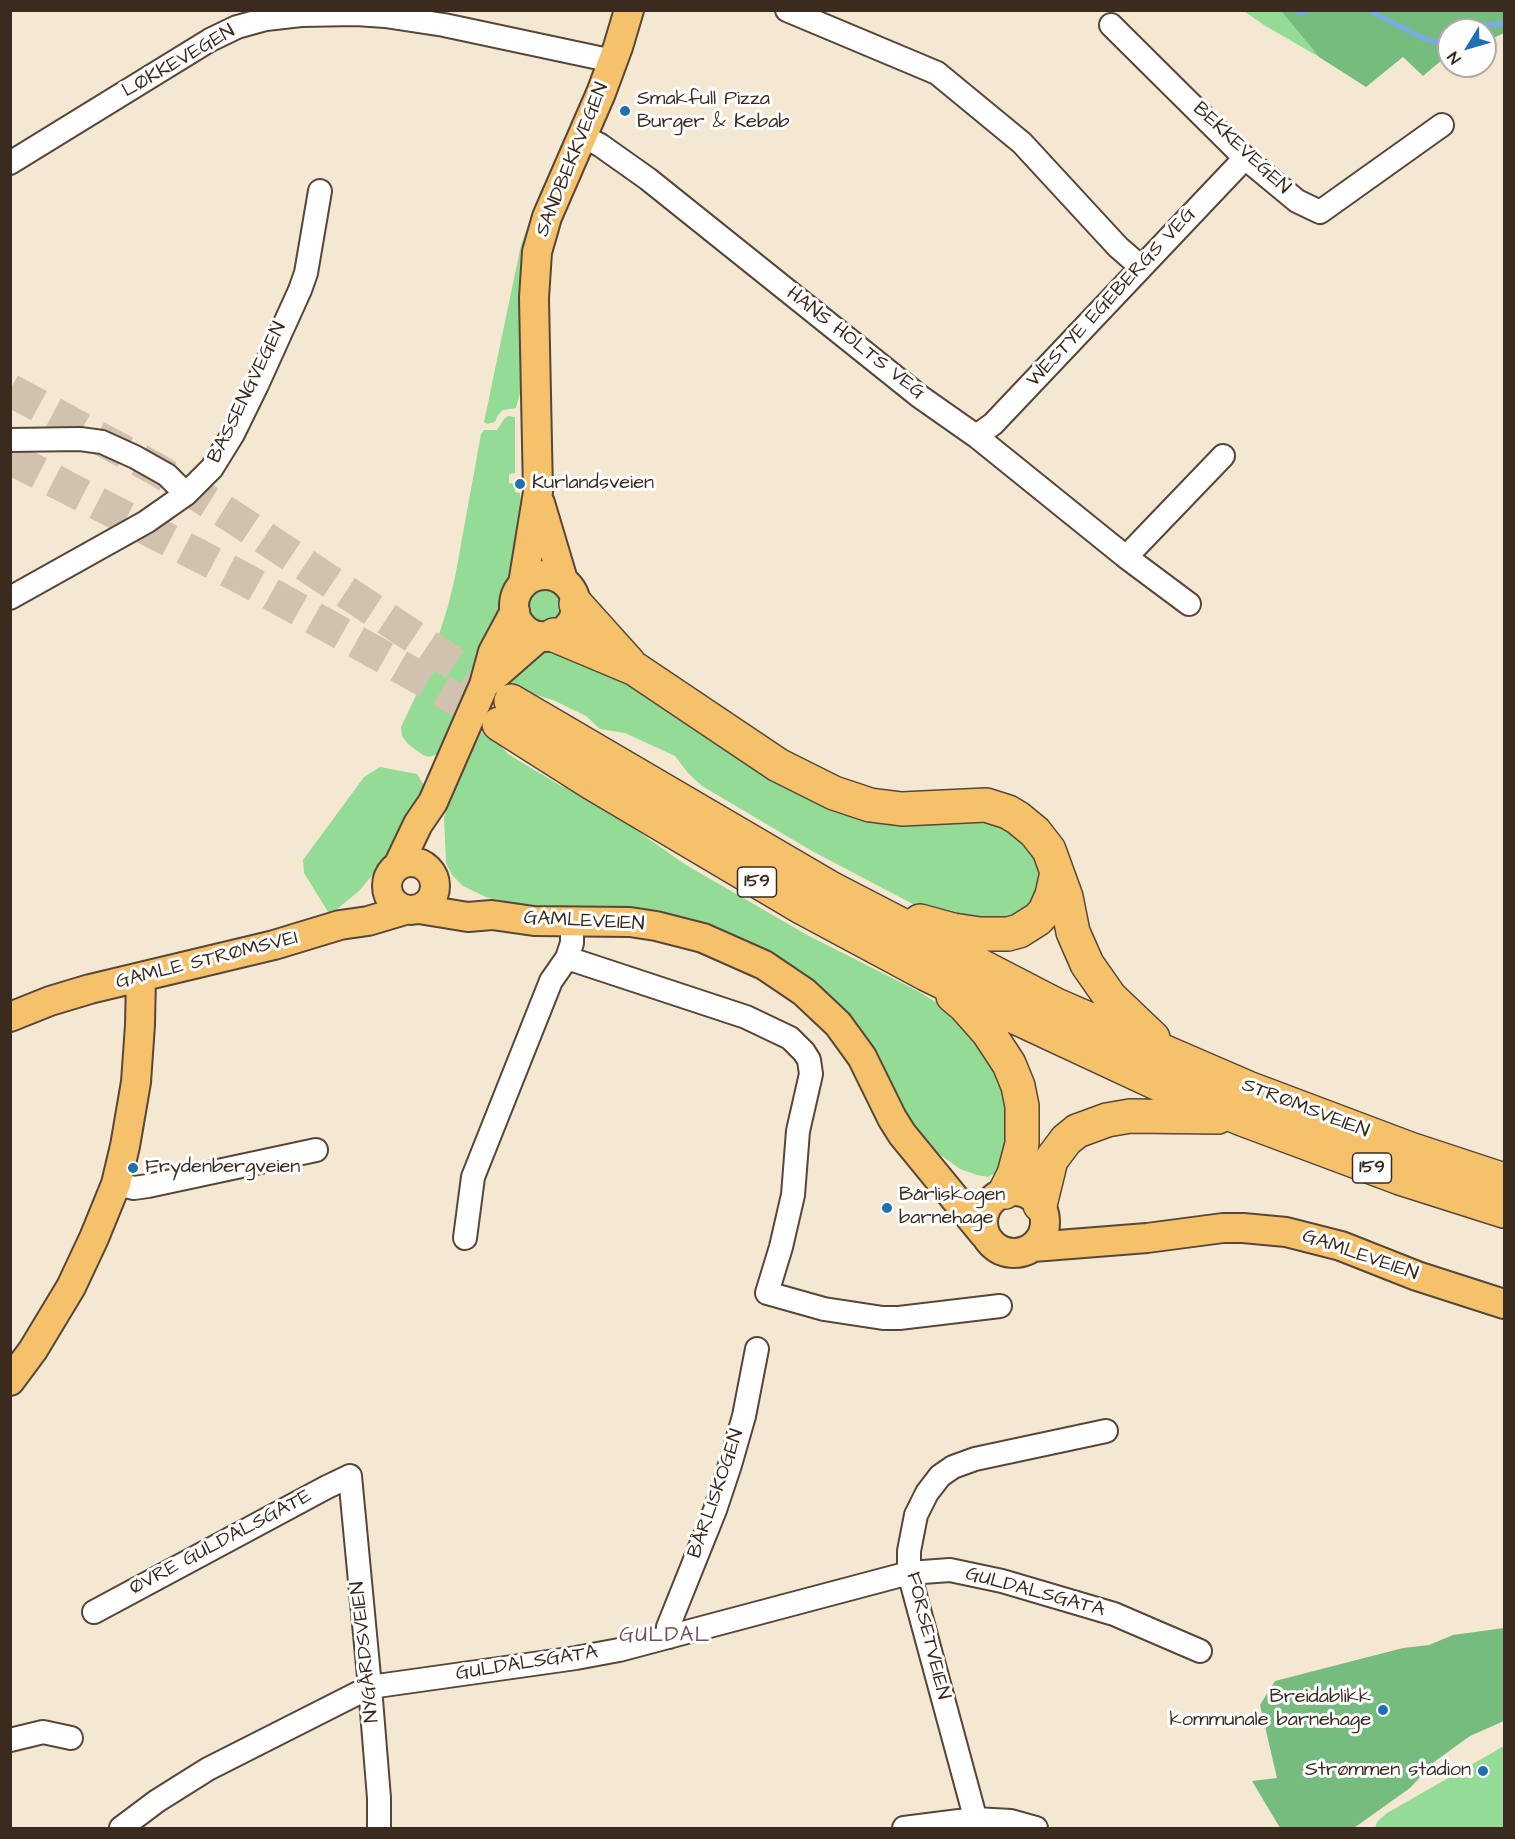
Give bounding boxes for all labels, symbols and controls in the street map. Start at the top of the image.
north arrow [1437,18,1497,78]
street label: LØKKEVEGEN [118,20,240,104]
text: N [1442,47,1466,68]
street label: SANDBEKKVEGEN [531,79,615,241]
place label: Smakfull Pizza Burger & Kebab [637,88,790,135]
street label: BEKKEVEGEN [1187,98,1295,200]
marker: Smakfull Pizza Burger & Kebab [618,104,632,118]
street label: WESTYE EGEBERGS VEG [1022,203,1202,393]
street label: HANS HOLTS VEG [781,282,929,406]
street label: BASSENGVEGEN [204,319,292,467]
place label: Kurlandsveien [532,472,654,496]
marker: Kurlandsveien [513,477,527,491]
road number: 159 [738,867,777,897]
street label: GAMLEVEIEN [523,907,645,937]
street label: GAMLE STRØMSVEI [114,927,300,995]
street label: STRØMSVEIEN [1238,1074,1372,1144]
road number: 159 [1352,1153,1392,1183]
place label: Frydenbergveien [145,1156,300,1180]
marker: Frydenbergveien [126,1161,140,1175]
place label: Bårliskogen barnehage [899,1184,1005,1231]
marker: Bårliskogen barnehage [880,1201,894,1215]
street label: GAMLEVEIEN [1299,1225,1421,1287]
street label: BÅRLISKOGEN [684,1426,750,1562]
street label: ØVRE GULDALSGATE [126,1485,316,1601]
street label: GULDALSGATA [963,1563,1107,1623]
street label: FORSETVEIEN [900,1570,954,1702]
street label: NYGÅRDSVEIEN [347,1580,385,1724]
district label: GULDAL [619,1624,711,1650]
street label: GULDALSGATA [454,1641,600,1687]
place label: Breidablikk kommunale barnehage [1170,1686,1371,1733]
marker: Breidablikk kommunale barnehage [1376,1703,1390,1717]
place label: Strømmen stadion [1305,1759,1471,1783]
marker: Strømmen stadion [1476,1764,1490,1778]

